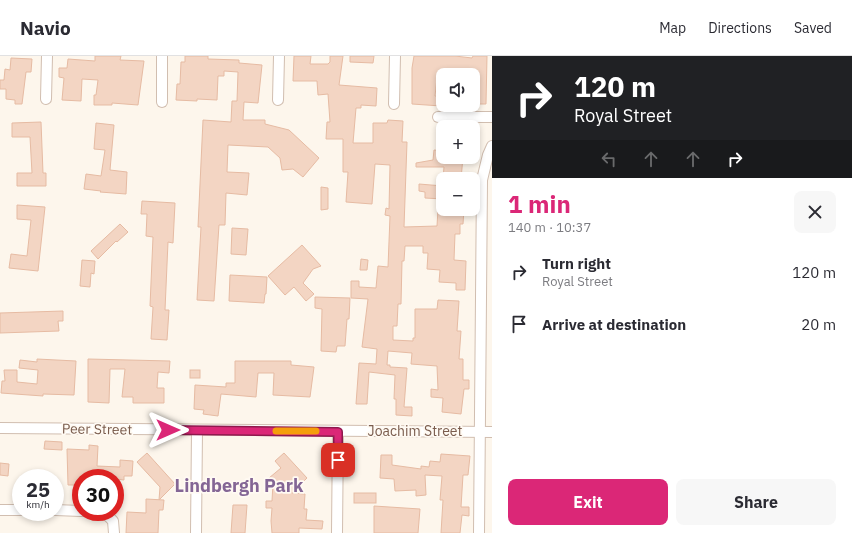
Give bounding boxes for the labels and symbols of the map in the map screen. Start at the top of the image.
position arrow [147,409,189,451]
street label: Peer Street [62,419,132,439]
street label: Joachim Street [368,422,463,440]
pin [321,443,355,477]
speed limit sign: 30 [72,469,124,521]
district label: Lindbergh Park [175,474,304,497]

